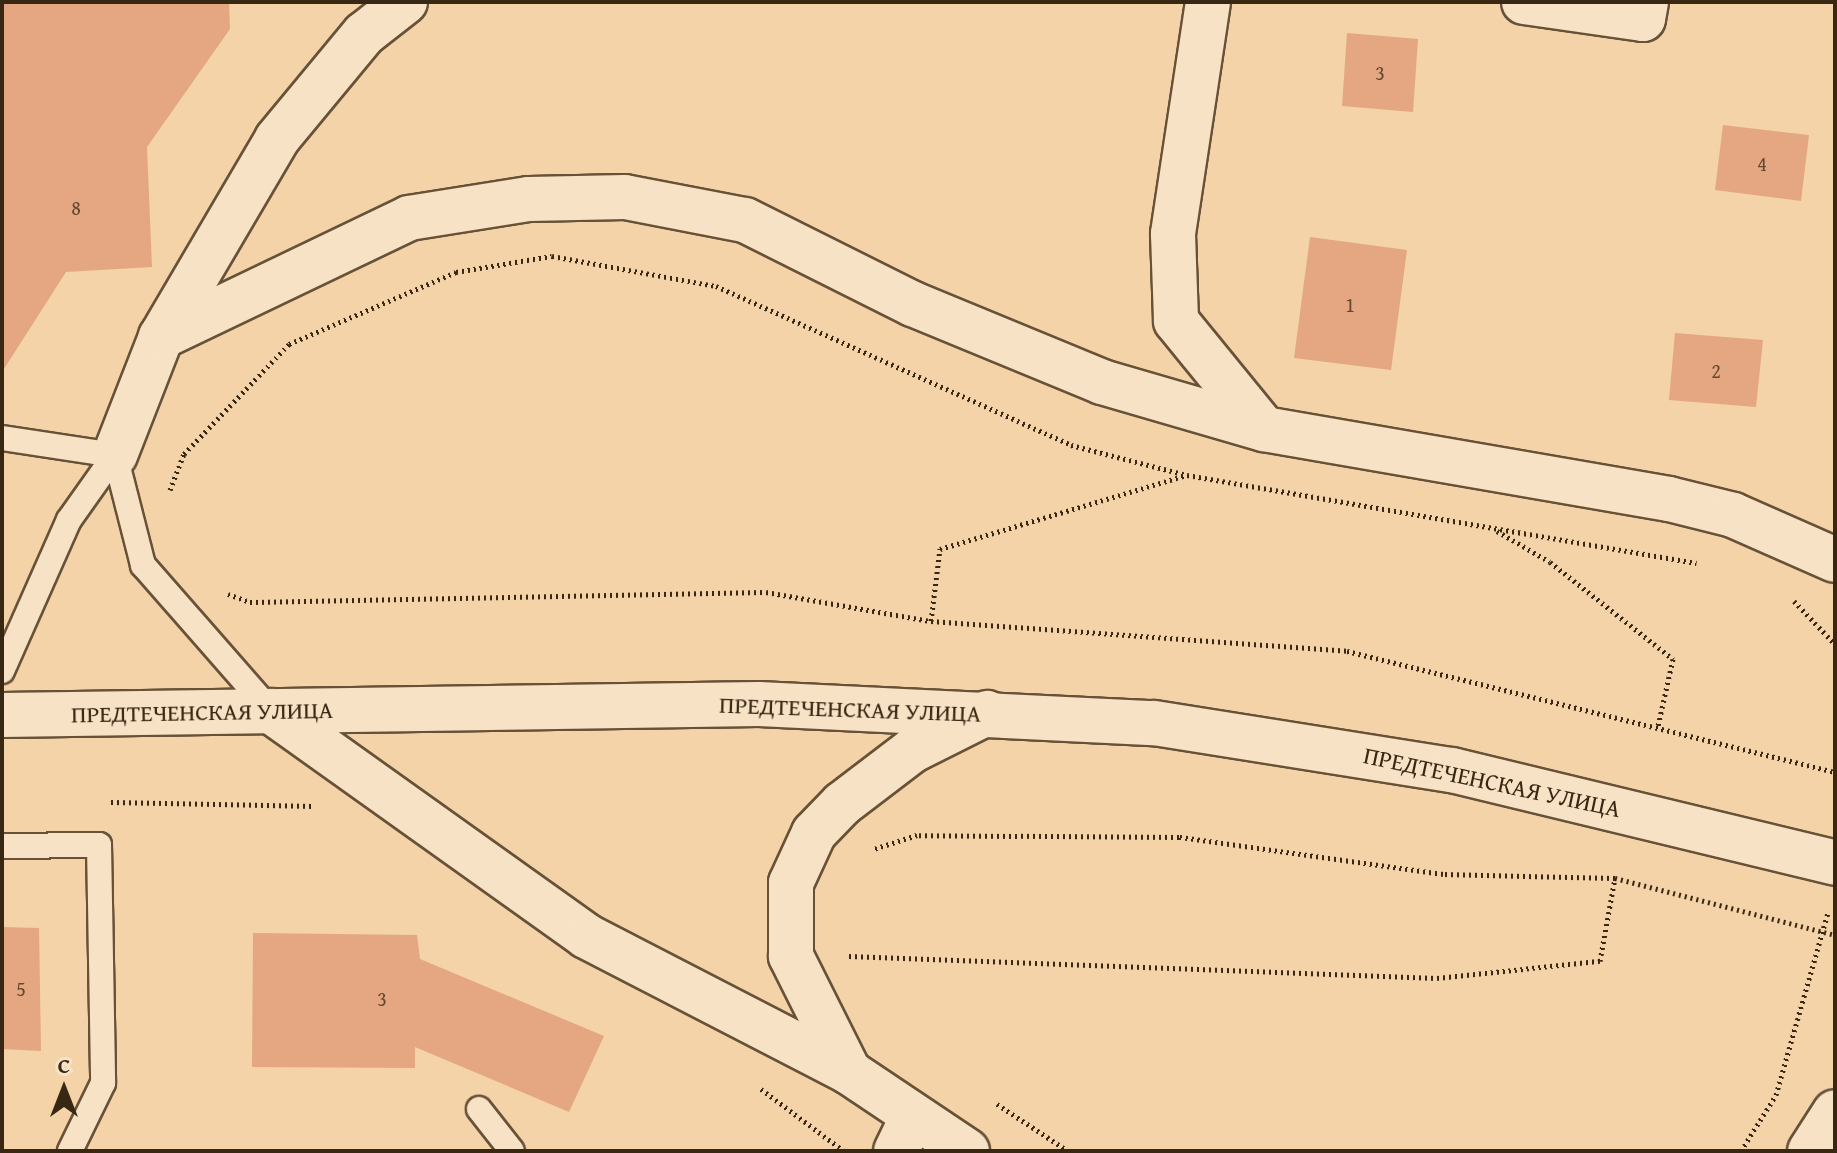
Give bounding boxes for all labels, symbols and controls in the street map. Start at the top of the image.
house number: 3 [1375,60,1385,84]
house number: 4 [1757,151,1767,175]
house number: 8 [71,195,81,219]
house number: 1 [1345,292,1355,316]
house number: 2 [1711,358,1721,382]
street label: ПРЕДТЕЧЕНСКАЯ УЛИЦА [719,690,981,728]
street label: ПРЕДТЕЧЕНСКАЯ УЛИЦА [71,695,333,729]
street label: ПРЕДТЕЧЕНСКАЯ УЛИЦА [1361,741,1623,823]
house number: 5 [16,976,26,1000]
house number: 3 [377,986,387,1010]
north arrow [24,1049,104,1129]
text: С [58,1049,70,1081]

